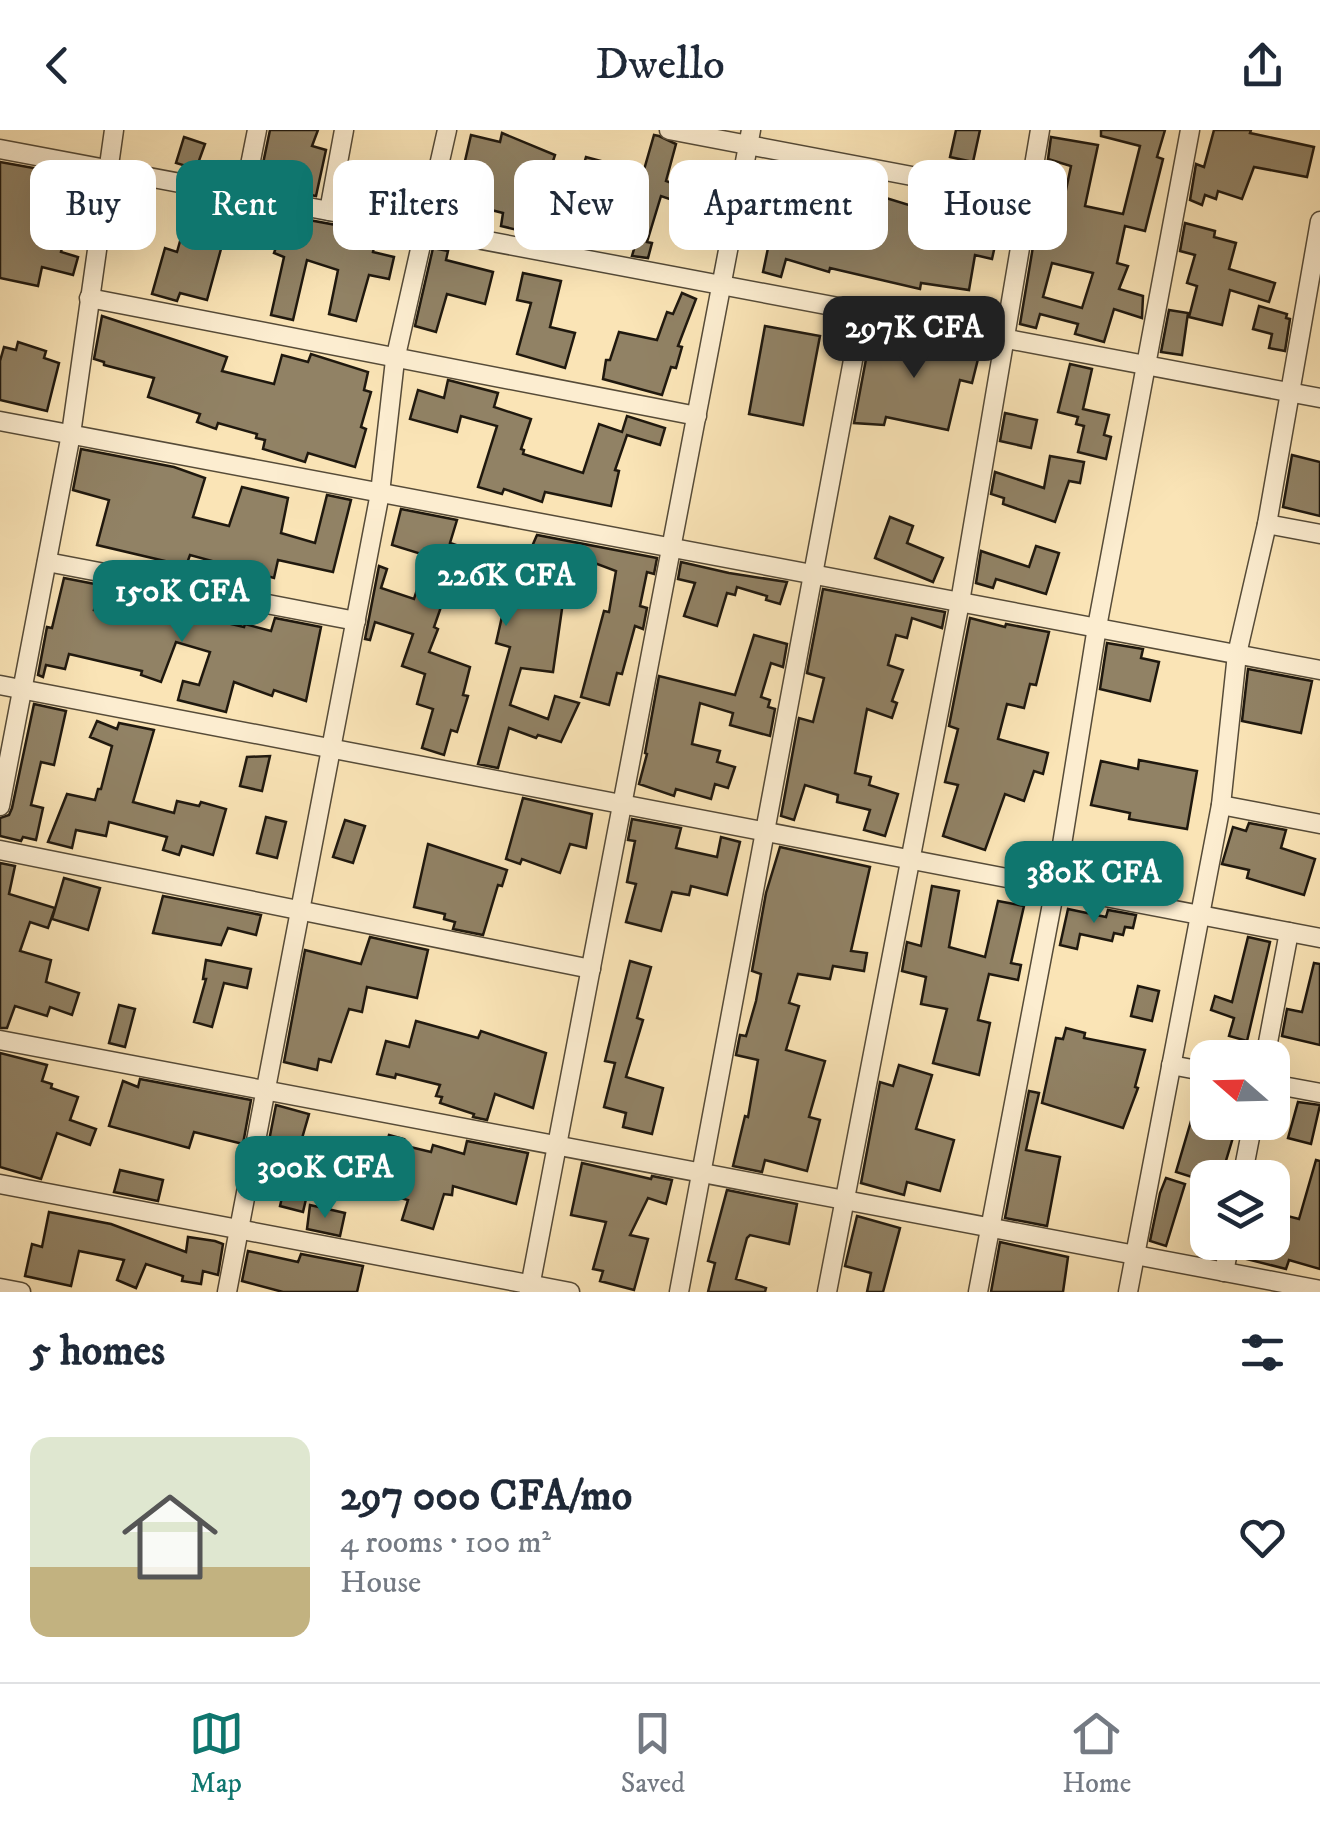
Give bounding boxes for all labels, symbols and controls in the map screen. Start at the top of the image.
text: Dwello [595,37,725,93]
icon: back [30,38,85,93]
icon: share [1235,38,1290,93]
chip: Buy [30,160,156,250]
chip: Rent [176,160,313,250]
chip: Filters [333,160,494,250]
chip: New [514,160,649,250]
chip: Apartment [669,160,888,250]
chip: House [908,160,1067,250]
pin: 297K CFA [811,296,1017,381]
text: 297K CFA [845,308,983,348]
pin: 226K CFA [403,544,609,629]
text: 226K CFA [437,556,575,596]
pin: 150K CFA [79,560,285,645]
text: 150K CFA [115,572,249,612]
pin: 380K CFA [991,841,1197,926]
text: 380K CFA [1027,853,1161,893]
north arrow [1190,1040,1290,1140]
map controls [1190,1040,1290,1260]
pin: 300K CFA [222,1136,428,1221]
text: 300K CFA [257,1148,393,1188]
button: layers [1190,1160,1290,1260]
icon: filters [1235,1325,1290,1380]
text: 5 homes [30,1326,165,1378]
text: 297 000 CFA/mo [340,1471,632,1523]
icon: home [110,1477,230,1597]
icon: heart [1235,1510,1290,1565]
text: 4 rooms · 100 m² [340,1523,551,1563]
text: House [340,1563,421,1603]
tab: Map [189,1706,244,1801]
tab: Saved [621,1706,685,1801]
tab: Home [1062,1706,1131,1801]

